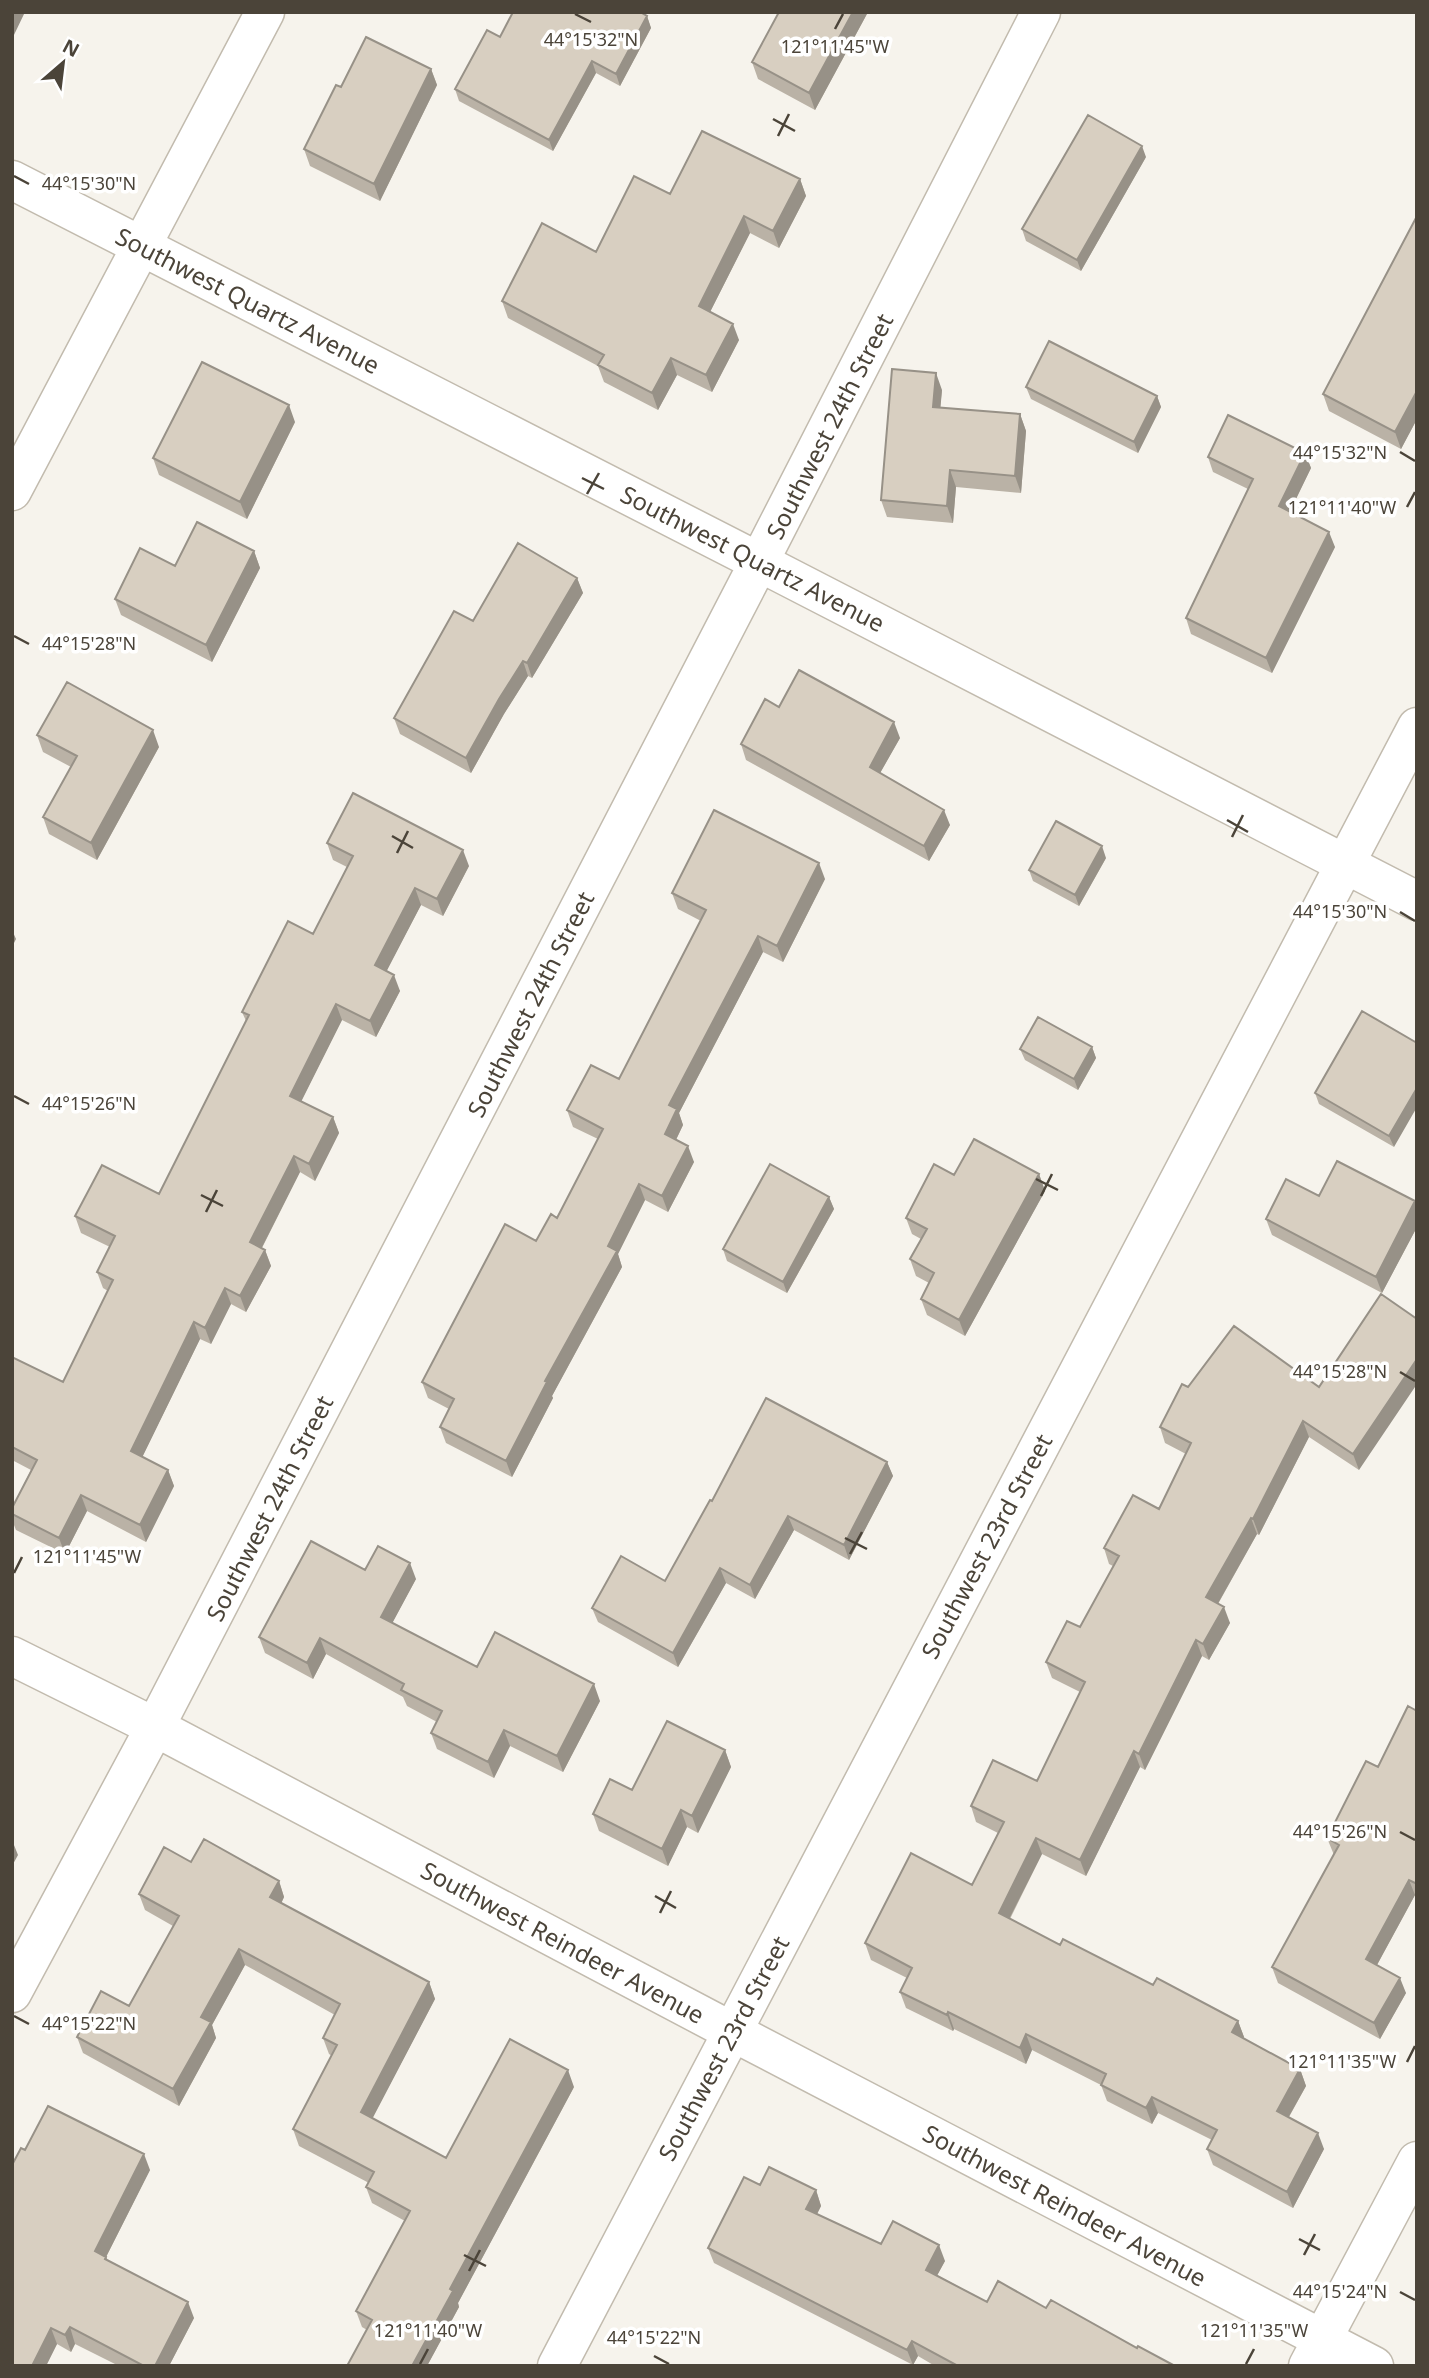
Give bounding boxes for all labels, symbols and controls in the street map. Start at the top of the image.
text: 44°15'32"N [544,27,638,51]
north arrow [28,28,98,98]
text: N [58,33,84,63]
text: 121°11'45"W [781,34,889,58]
text: 44°15'30"N [42,171,136,195]
street label: Southwest Quartz Avenue [110,219,386,381]
street label: Southwest 24th Street [758,307,900,544]
text: 44°15'32"N [1293,440,1387,464]
street label: Southwest Quartz Avenue [615,477,891,639]
text: 121°11'40"W [1288,495,1396,519]
text: 44°15'28"N [42,631,136,655]
street label: Southwest 24th Street [459,885,601,1122]
text: 44°15'30"N [1293,899,1387,923]
text: 44°15'26"N [42,1091,136,1115]
text: 44°15'28"N [1293,1359,1387,1383]
street label: Southwest 24th Street [198,1389,340,1626]
street label: Southwest 23rd Street [913,1428,1059,1664]
text: 121°11'45"W [33,1544,141,1568]
text: 44°15'26"N [1293,1819,1387,1843]
street label: Southwest Reindeer Avenue [415,1853,711,2031]
street label: Southwest 23rd Street [650,1930,796,2166]
text: 44°15'22"N [42,2011,136,2035]
text: 121°11'35"W [1288,2049,1396,2073]
street label: Southwest Reindeer Avenue [917,2116,1213,2294]
text: 44°15'24"N [1293,2279,1387,2303]
text: 121°11'40"W [374,2318,482,2342]
text: 121°11'35"W [1200,2318,1308,2342]
text: 44°15'22"N [607,2325,701,2349]

